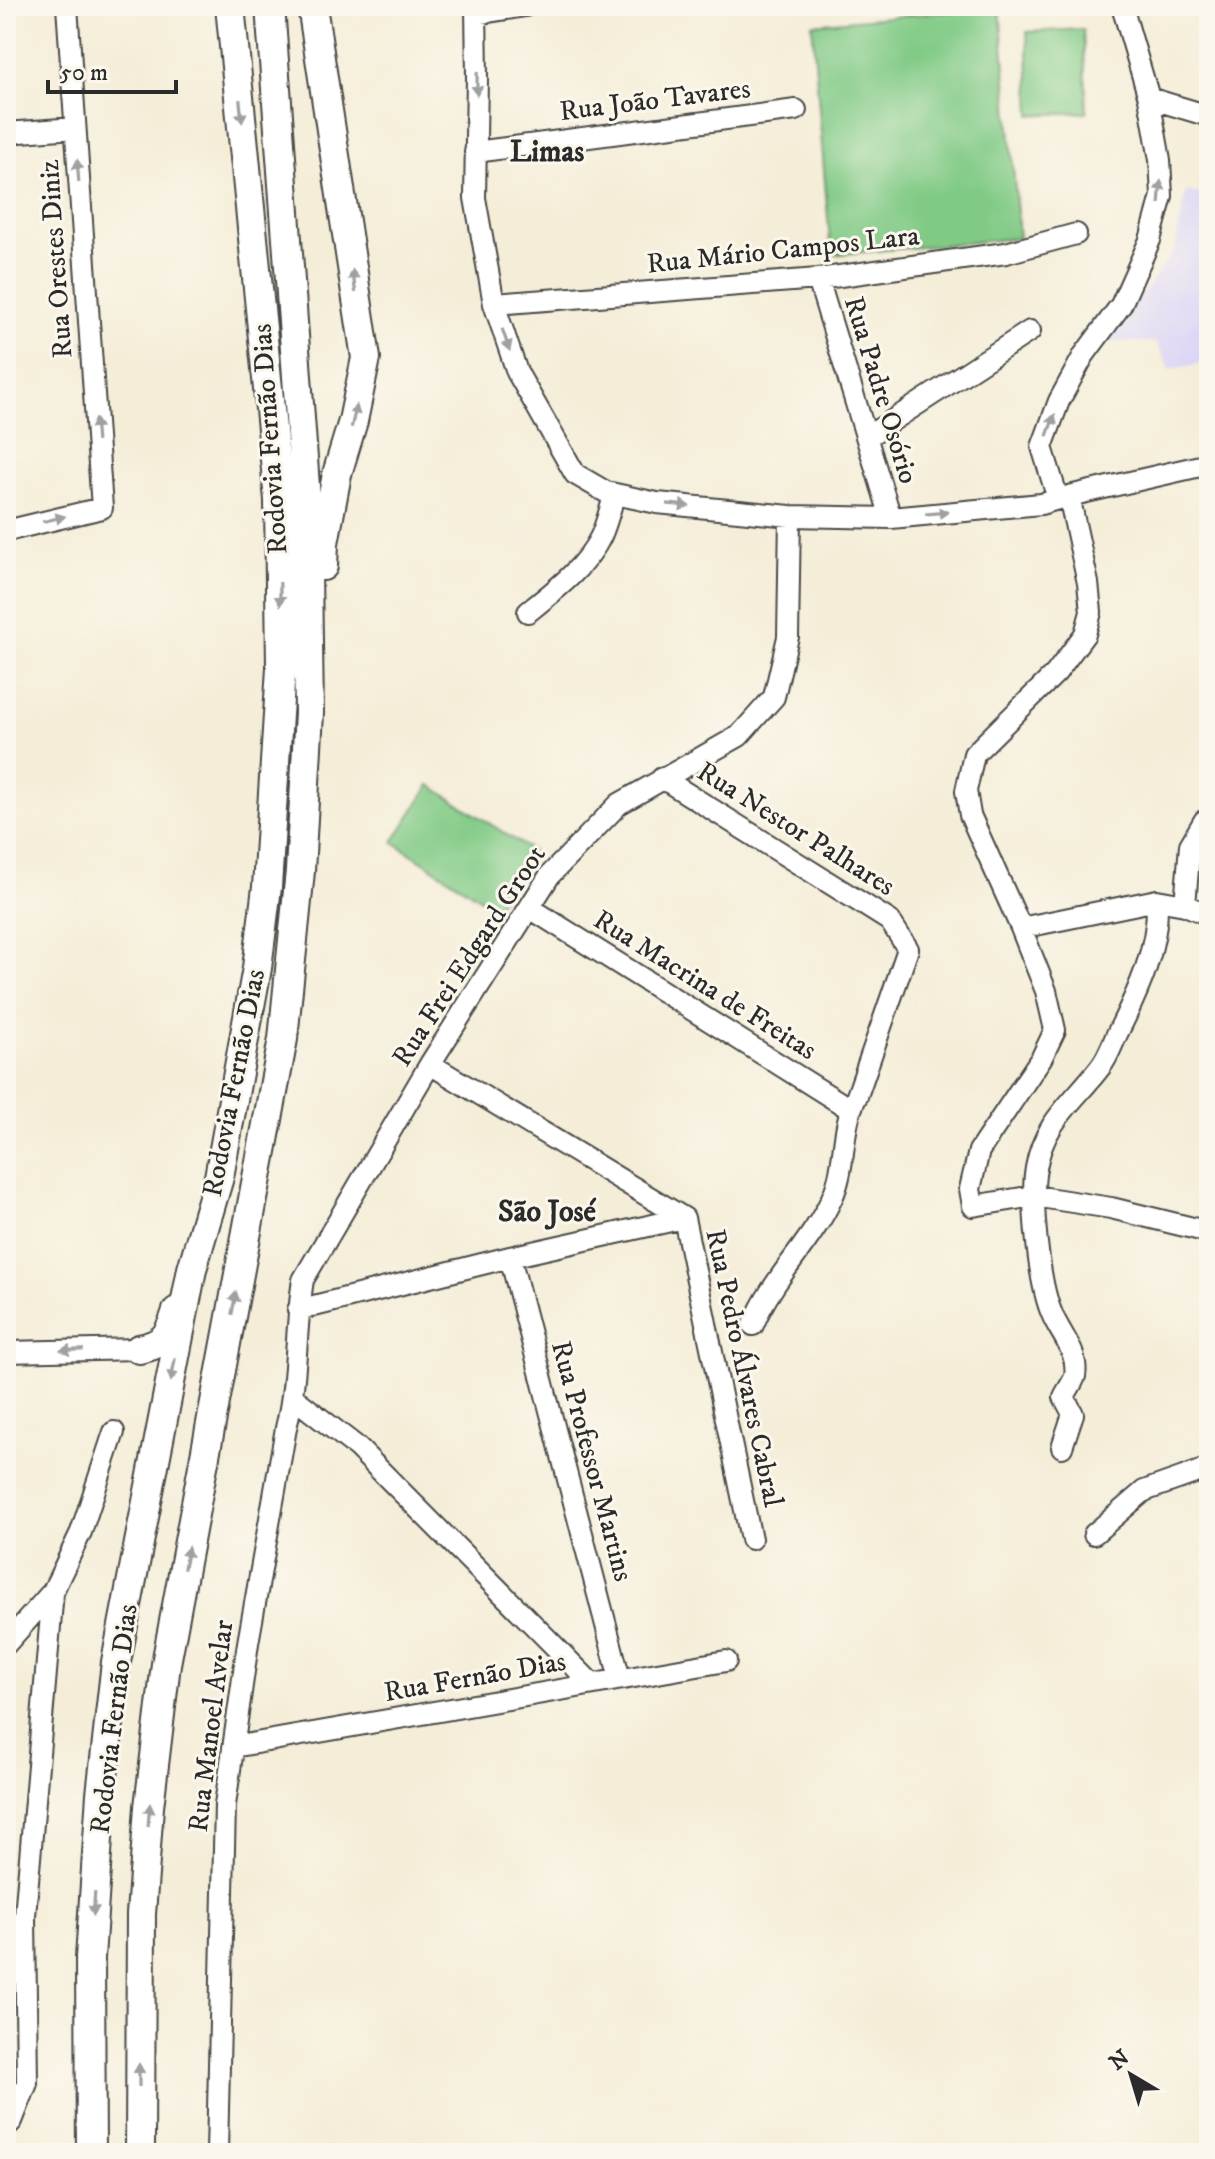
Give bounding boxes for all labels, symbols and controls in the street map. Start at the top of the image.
scale bar [48,44,176,94]
text: 50 m [60,58,108,88]
street label: Rua João Tavares [558,71,752,129]
one-way arrow [471,72,483,97]
one-way arrow [235,99,248,124]
district label: Limas [510,134,584,171]
street label: Rua Orestes Diniz [32,158,80,360]
one-way arrow [71,158,84,183]
one-way arrow [1154,180,1167,205]
street label: Rua Mário Campos Lara [645,218,921,282]
one-way arrow [347,268,360,293]
street label: Rua Padre Osório [836,292,926,488]
street label: Rodovia Fernão Dias [244,323,296,555]
one-way arrow [500,328,513,352]
one-way arrow [348,404,361,429]
one-way arrow [1045,413,1057,437]
one-way arrow [89,417,102,442]
one-way arrow [666,499,691,512]
one-way arrow [925,507,950,520]
one-way arrow [41,512,66,525]
one-way arrow [274,582,286,607]
street label: Rua Nestor Palhares [691,754,901,904]
street label: Rua Frei Edgard Groot [384,839,554,1073]
street label: Rua Macrina de Freitas [587,902,823,1068]
street label: Rodovia Fernão Dias [195,966,273,1200]
district label: São José [498,1194,597,1231]
street label: Rua Pedro Álvares Cabral [697,1226,792,1511]
one-way arrow [228,1290,240,1315]
street label: Rua Professor Martins [543,1337,641,1585]
one-way arrow [59,1344,84,1357]
one-way arrow [166,1358,178,1383]
one-way arrow [180,1545,193,1570]
street label: Rodovia Fernão Dias [83,1602,145,1836]
street label: Rua Manoel Avelar [181,1617,241,1834]
street label: Rua Fernão Dias [381,1644,569,1710]
one-way arrow [143,1802,156,1827]
one-way arrow [87,1892,100,1917]
north arrow [1091,2035,1171,2115]
text: N [1104,2044,1135,2077]
one-way arrow [133,2062,146,2087]

